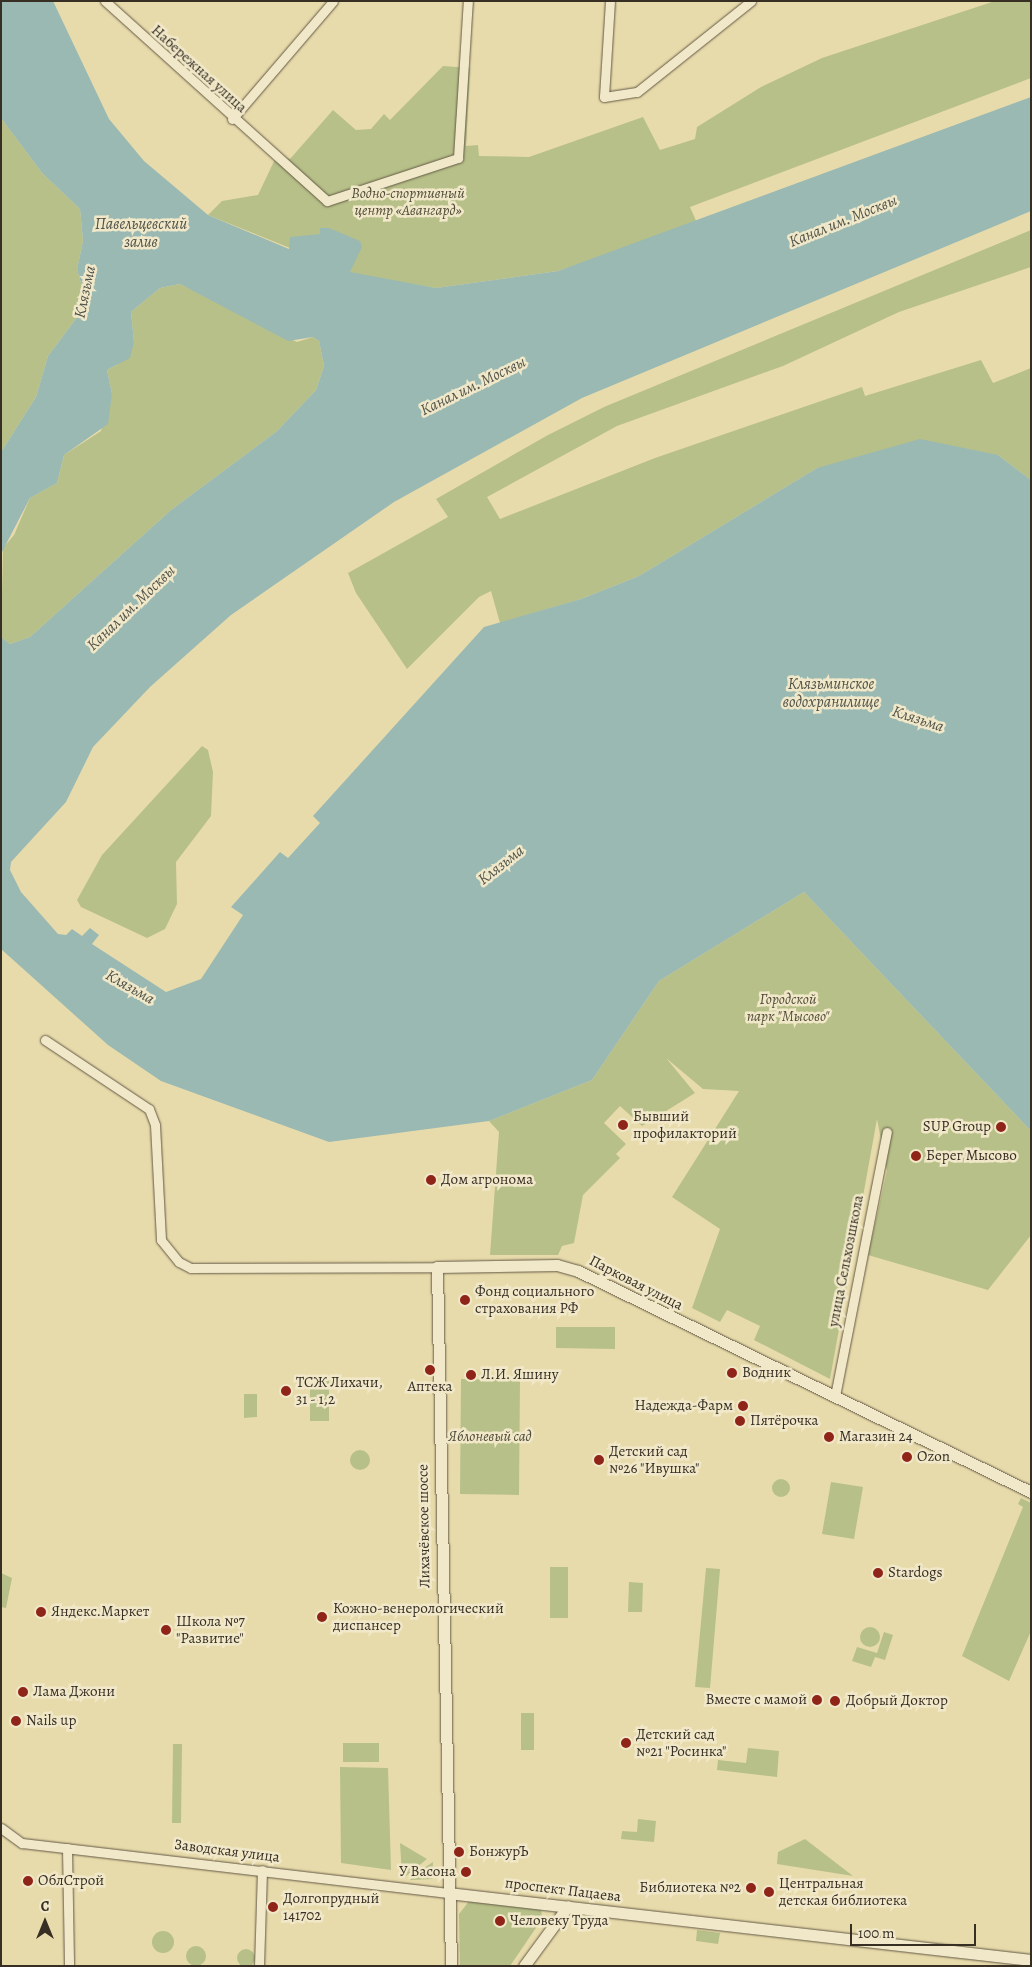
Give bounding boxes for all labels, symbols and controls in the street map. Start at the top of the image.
street label: Набережная улица [147,21,251,117]
park label: Водно-спортивный центр «Авангард» [351,184,465,219]
water label: Канал им. Москвы [786,191,900,251]
water label: Павельцевский залив [95,214,187,252]
water label: Клязьма [70,264,100,320]
water label: Канал им. Москвы [417,352,529,420]
water label: Канал им. Москвы [83,561,179,655]
water label: Клязьминское водохранилище [783,674,879,712]
water label: Клязьма [890,702,946,736]
water label: Клязьма [474,841,528,889]
water label: Клязьма [102,965,158,1009]
park label: Городской парк "Мысово" [747,990,829,1025]
place label: Бывший профилакторий [633,1107,737,1142]
place label: SUP Group [923,1118,991,1136]
marker: Бывший профилакторий [617,1119,629,1131]
marker: SUP Group [995,1121,1007,1133]
place label: Берег Мысово [926,1147,1017,1165]
marker: Берег Мысово [910,1150,922,1162]
place label: Дом агронома [441,1171,533,1189]
marker: Дом агронома [425,1174,437,1186]
street label: улица Сельхозшкола [824,1194,868,1328]
street label: Парковая улица [586,1252,686,1314]
place label: Фонд социального страхования РФ [475,1282,594,1317]
marker: Фонд социального страхования РФ [459,1294,471,1306]
marker: Аптека [424,1364,436,1376]
place label: Водник [742,1364,791,1382]
place label: Л.И. Яшину [481,1366,559,1384]
marker: Водник [726,1367,738,1379]
marker: Л.И. Яшину [465,1369,477,1381]
place label: ТСЖ Лихачи, 31 - 1,2 [296,1373,383,1408]
place label: Аптека [408,1378,452,1396]
marker: ТСЖ Лихачи, 31 - 1,2 [280,1385,292,1397]
place label: Надежда-Фарм [634,1397,733,1415]
marker: Надежда-Фарм [737,1400,749,1412]
place label: Пятёрочка [750,1412,818,1430]
marker: Пятёрочка [734,1415,746,1427]
park label: Яблоневый сад [448,1428,532,1446]
place label: Магазин 24 [839,1428,912,1446]
marker: Магазин 24 [823,1431,835,1443]
place label: Детский сад №26 "Ивушка" [609,1442,700,1477]
place label: Ozon [917,1448,950,1466]
marker: Ozon [901,1451,913,1463]
marker: Детский сад №26 "Ивушка" [593,1454,605,1466]
street label: Лихачёвское шоссе [414,1464,434,1588]
place label: Stardogs [888,1564,943,1582]
marker: Stardogs [872,1567,884,1579]
place label: Кожно-венерологический диспансер [333,1599,504,1634]
place label: Яндекс.Маркет [51,1603,149,1621]
marker: Яндекс.Маркет [35,1606,47,1618]
marker: Кожно-венерологический диспансер [315,1610,329,1624]
place label: Школа №7 "Развитие" [176,1612,245,1647]
marker: Школа №7 "Развитие" [160,1624,172,1636]
place label: Лама Джони [33,1683,115,1701]
marker: Лама Джони [17,1686,29,1698]
place label: Вместе с мамой [705,1691,807,1709]
place label: Добрый Доктор [846,1692,948,1710]
marker: Вместе с мамой [811,1694,823,1706]
marker: Добрый Доктор [828,1694,842,1708]
place label: Nails up [26,1712,76,1730]
marker: Nails up [10,1715,22,1727]
place label: Детский сад №21 "Росинка" [636,1725,727,1760]
marker: Детский сад №21 "Росинка" [620,1737,632,1749]
street label: Заводская улица [173,1836,281,1866]
place label: БонжурЪ [469,1843,529,1861]
marker: БонжурЪ [453,1846,465,1858]
place label: У Васона [399,1863,456,1881]
marker: У Васона [460,1866,472,1878]
place label: ОблСтрой [38,1872,104,1890]
street label: проспект Пацаева [504,1874,622,1906]
place label: Центральная детская библиотека [779,1874,907,1909]
marker: ОблСтрой [22,1875,34,1887]
place label: Библиотека №2 [639,1879,741,1897]
marker: Библиотека №2 [745,1882,757,1894]
marker: Центральная детская библиотека [763,1886,775,1898]
place label: Долгопрудный 141702 [283,1889,379,1924]
north arrow [20,1897,70,1947]
text: С [41,1897,49,1916]
marker: Долгопрудный 141702 [267,1901,279,1913]
place label: Человеку Труда [510,1912,609,1930]
scale bar [852,1914,978,1946]
marker: Человеку Труда [494,1915,506,1927]
text: 100 m [858,1923,895,1943]

